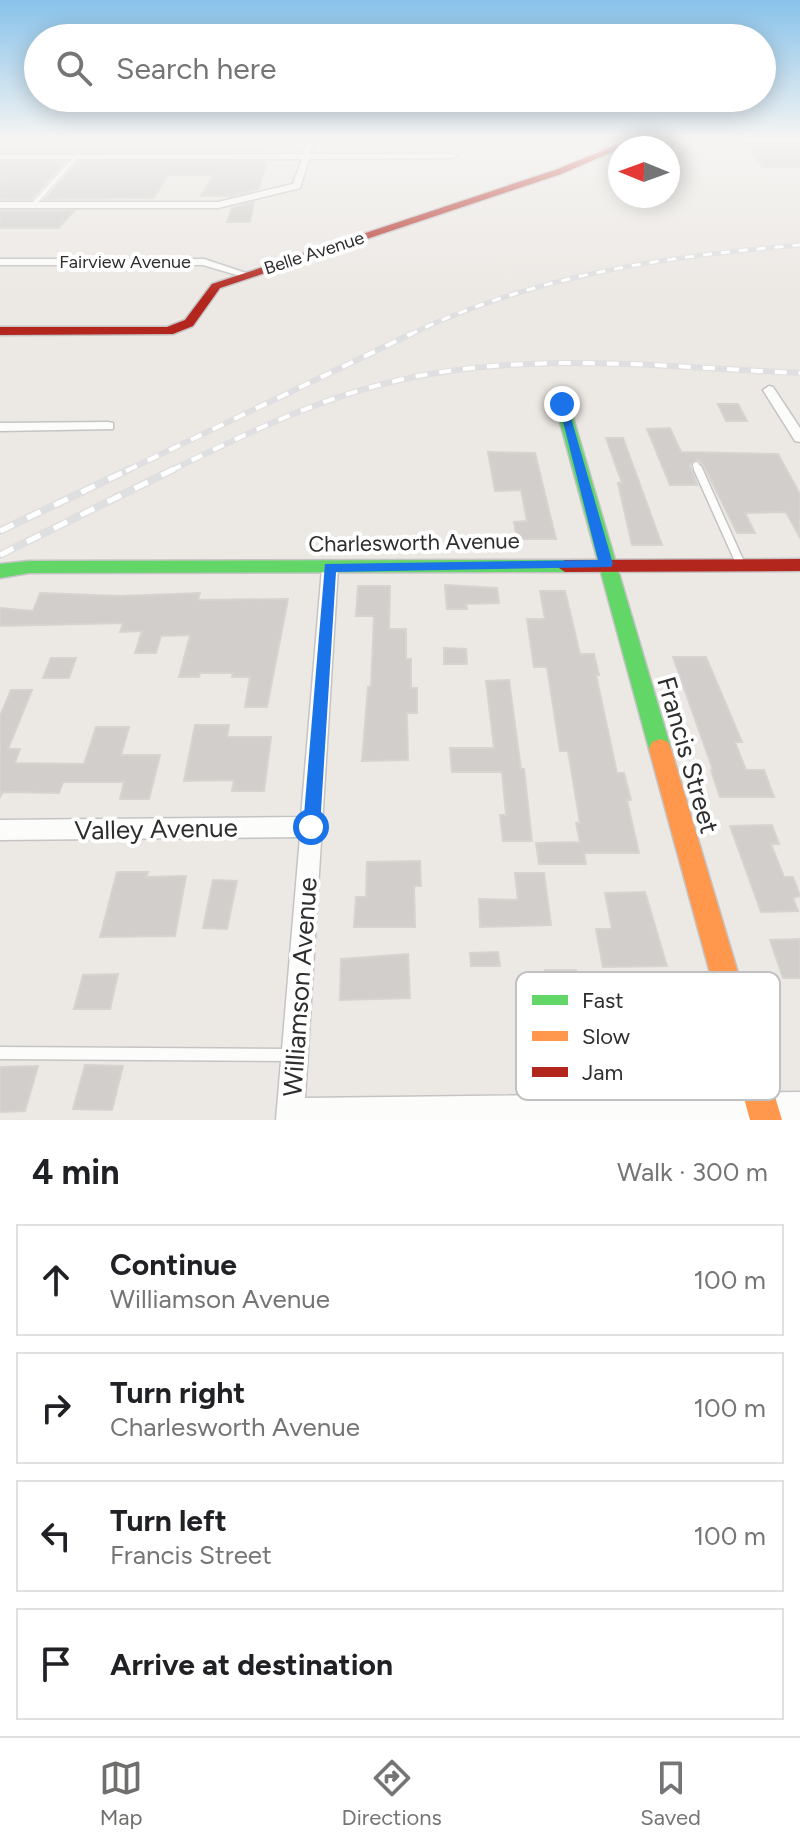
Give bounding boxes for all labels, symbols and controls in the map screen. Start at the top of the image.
search box [24,24,776,112]
icon: search [52,46,96,90]
text: Search here [116,50,276,87]
north arrow [608,136,680,208]
street label: Belle Avenue [261,226,367,280]
street label: Fairview Avenue [59,251,191,273]
route end [544,386,580,422]
street label: Charlesworth Avenue [308,527,520,558]
street label: Francis Street [650,673,726,837]
route start [293,809,329,845]
street label: Valley Avenue [74,812,238,846]
street label: Williamson Avenue [276,876,324,1098]
legend [516,972,780,1100]
text: Fast [582,987,624,1014]
text: Slow [582,1023,631,1050]
text: Jam [582,1059,623,1086]
text: 4 min [32,1152,119,1193]
text: Walk · 300 m [617,1156,768,1188]
text: Continue [110,1246,237,1283]
icon: ahead [34,1258,78,1302]
text: 100 m [693,1264,766,1296]
text: Williamson Avenue [110,1283,330,1315]
text: Turn right [110,1374,245,1411]
icon: right [34,1386,78,1430]
text: 100 m [693,1392,766,1424]
text: Charlesworth Avenue [110,1411,360,1443]
text: Turn left [110,1502,227,1539]
icon: left [34,1514,78,1558]
text: 100 m [693,1520,766,1552]
text: Francis Street [110,1539,272,1571]
icon: arrive [34,1642,78,1686]
text: Arrive at destination [110,1646,393,1683]
tab: Map [99,1756,143,1831]
tab: Directions [342,1756,442,1831]
tab: Saved [640,1756,701,1831]

